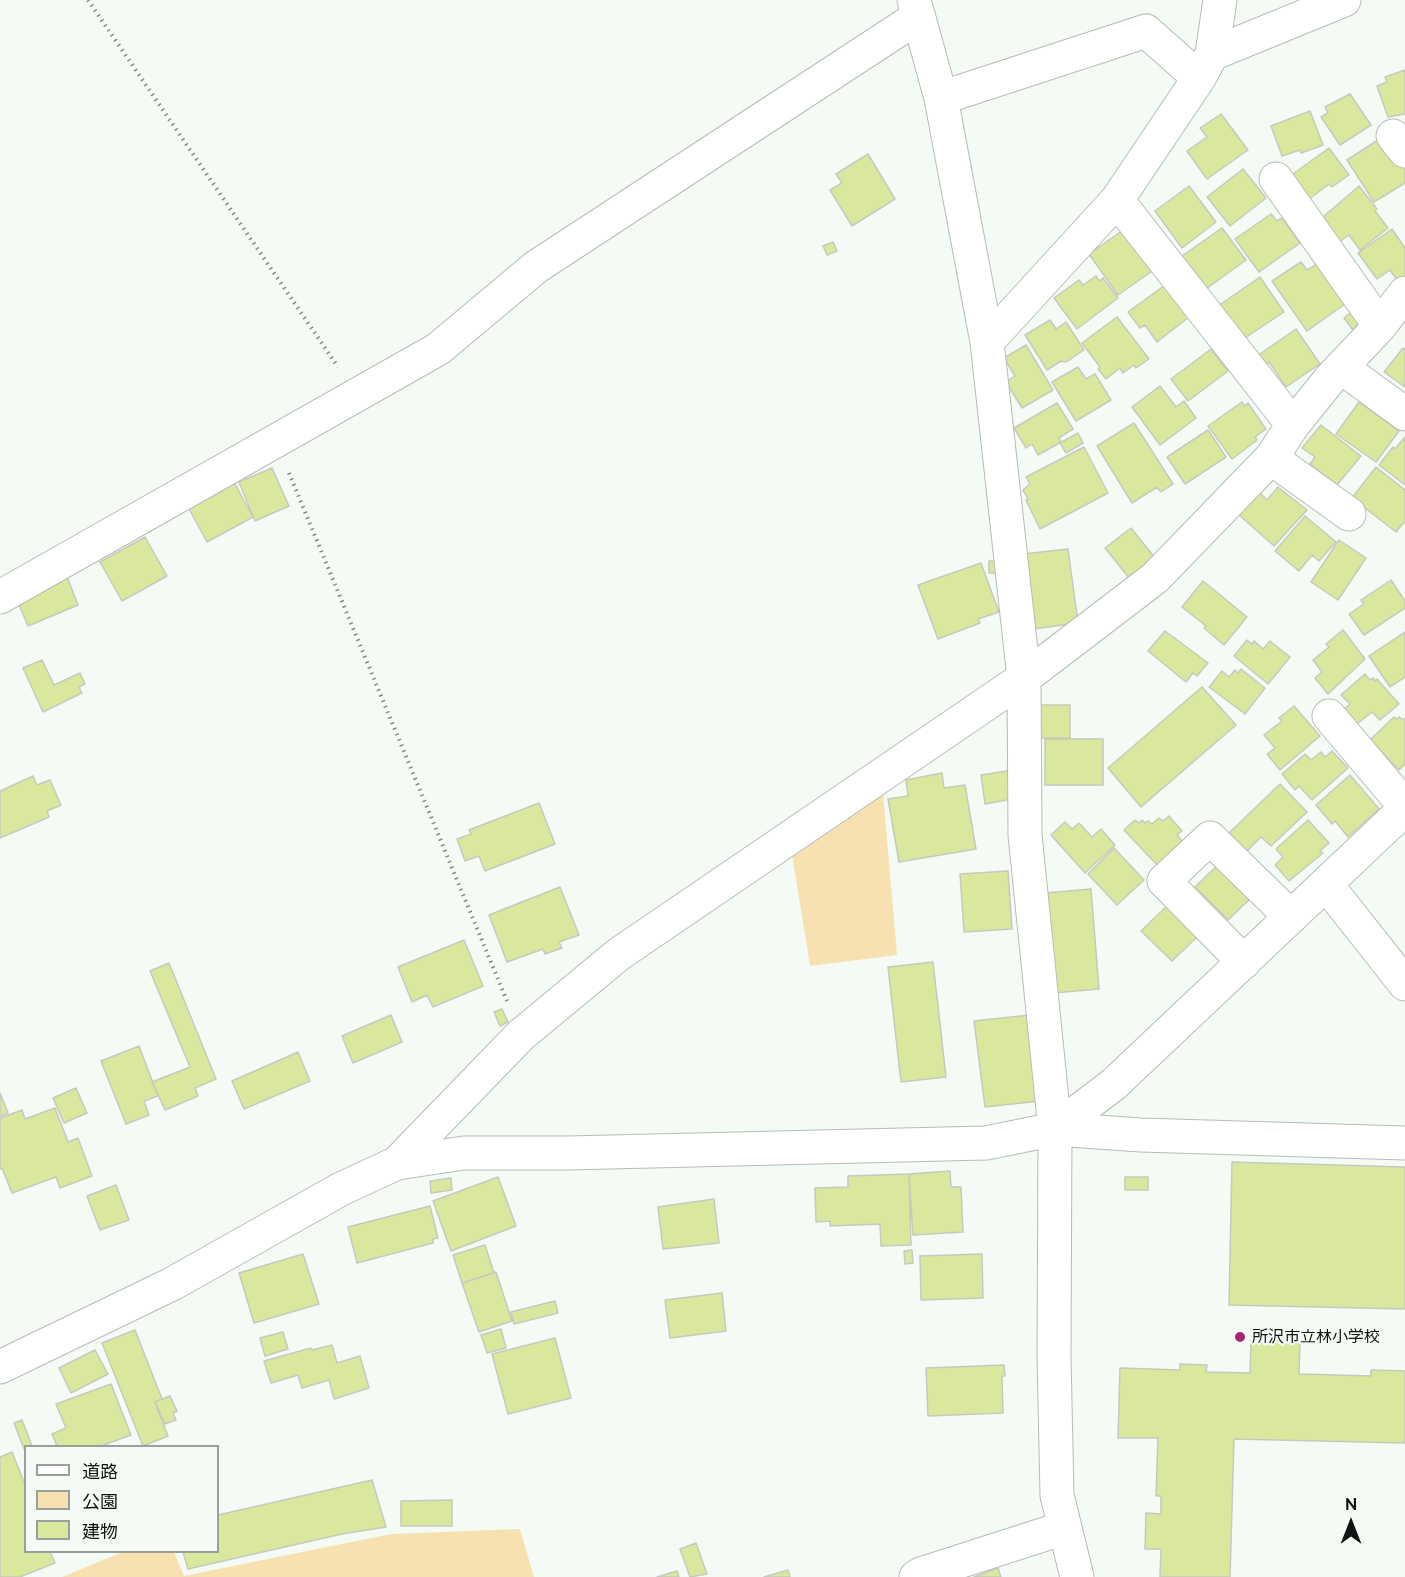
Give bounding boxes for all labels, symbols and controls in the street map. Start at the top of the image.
place label: 所沢市立林小学校 [1252,1327,1380,1347]
marker: 所沢市立林小学校 [1233,1330,1247,1344]
legend [24,1445,219,1553]
text: 道路 [82,1461,118,1482]
text: 公園 [82,1491,118,1512]
north arrow [1321,1493,1381,1553]
text: N [1345,1495,1357,1514]
text: 建物 [82,1521,118,1542]

